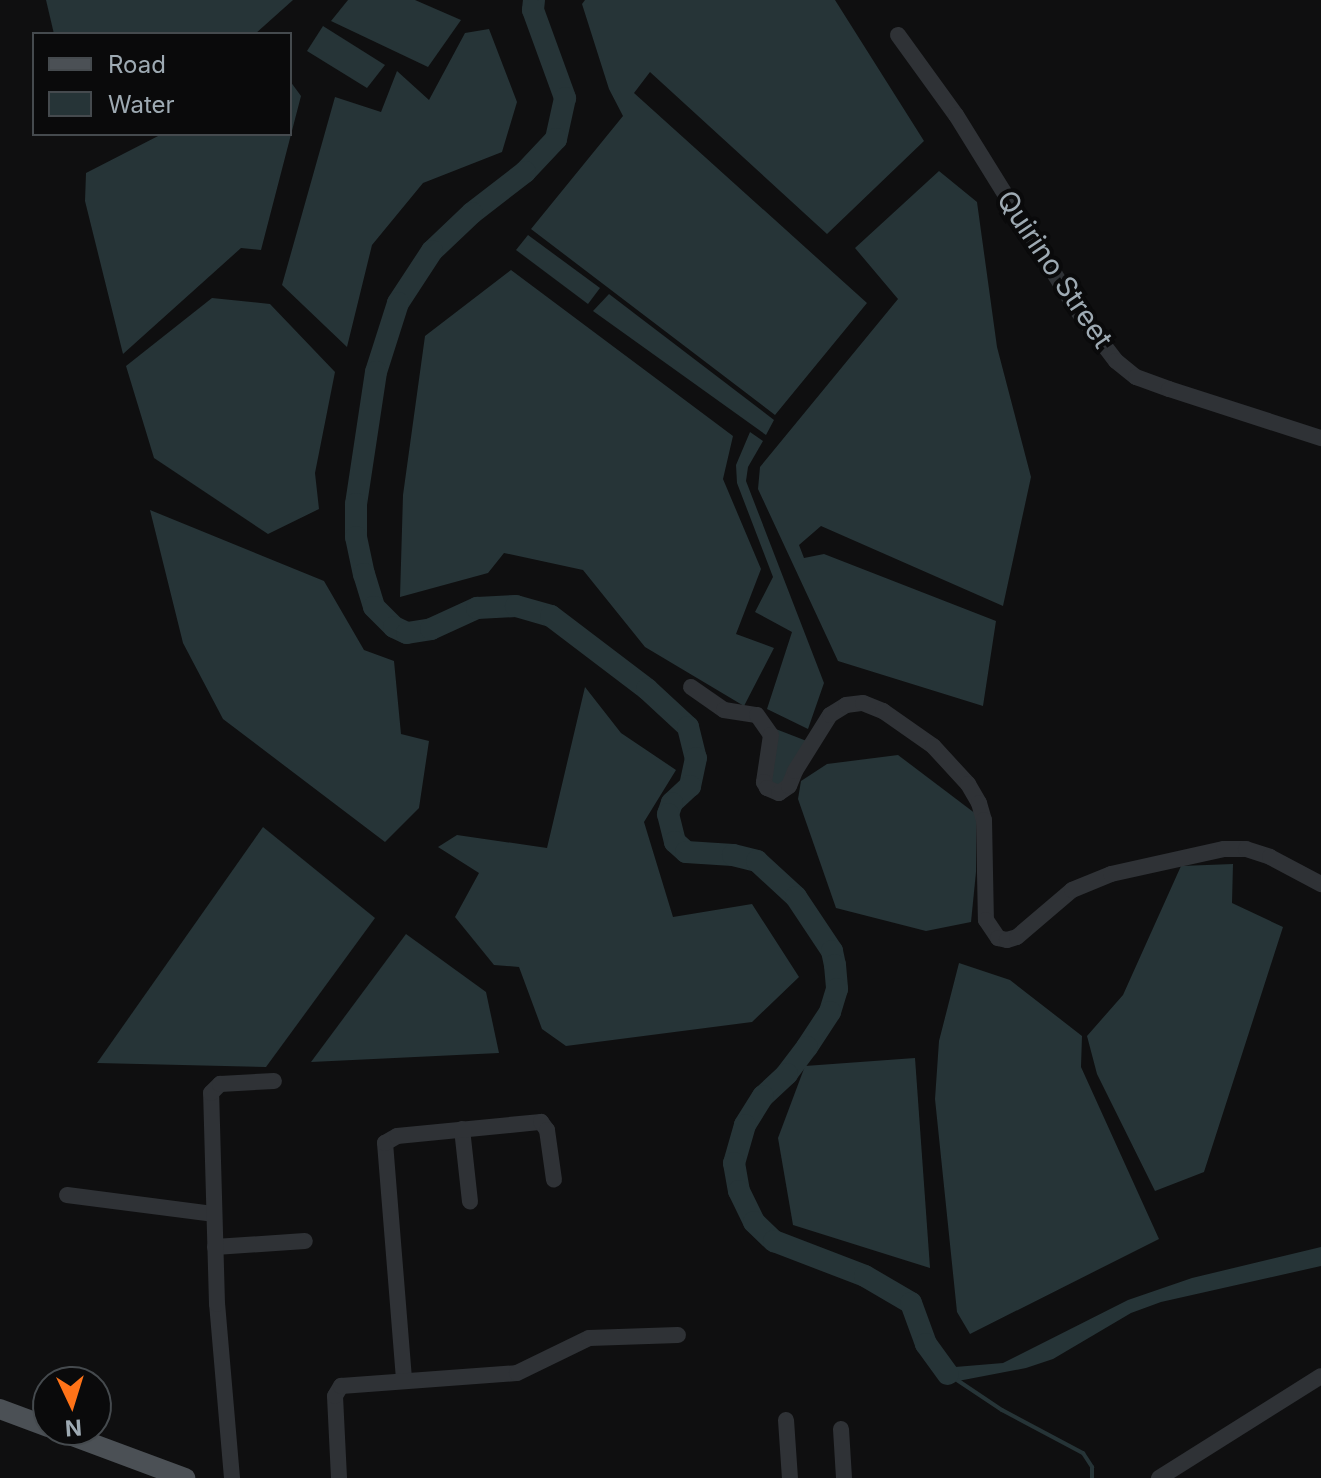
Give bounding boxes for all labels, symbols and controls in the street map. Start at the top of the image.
legend [32,32,292,136]
text: Road [108,50,166,79]
text: Water [108,90,175,119]
street label: Quirino Street [990,184,1120,354]
north arrow [32,1366,112,1446]
text: N [64,1414,83,1442]

